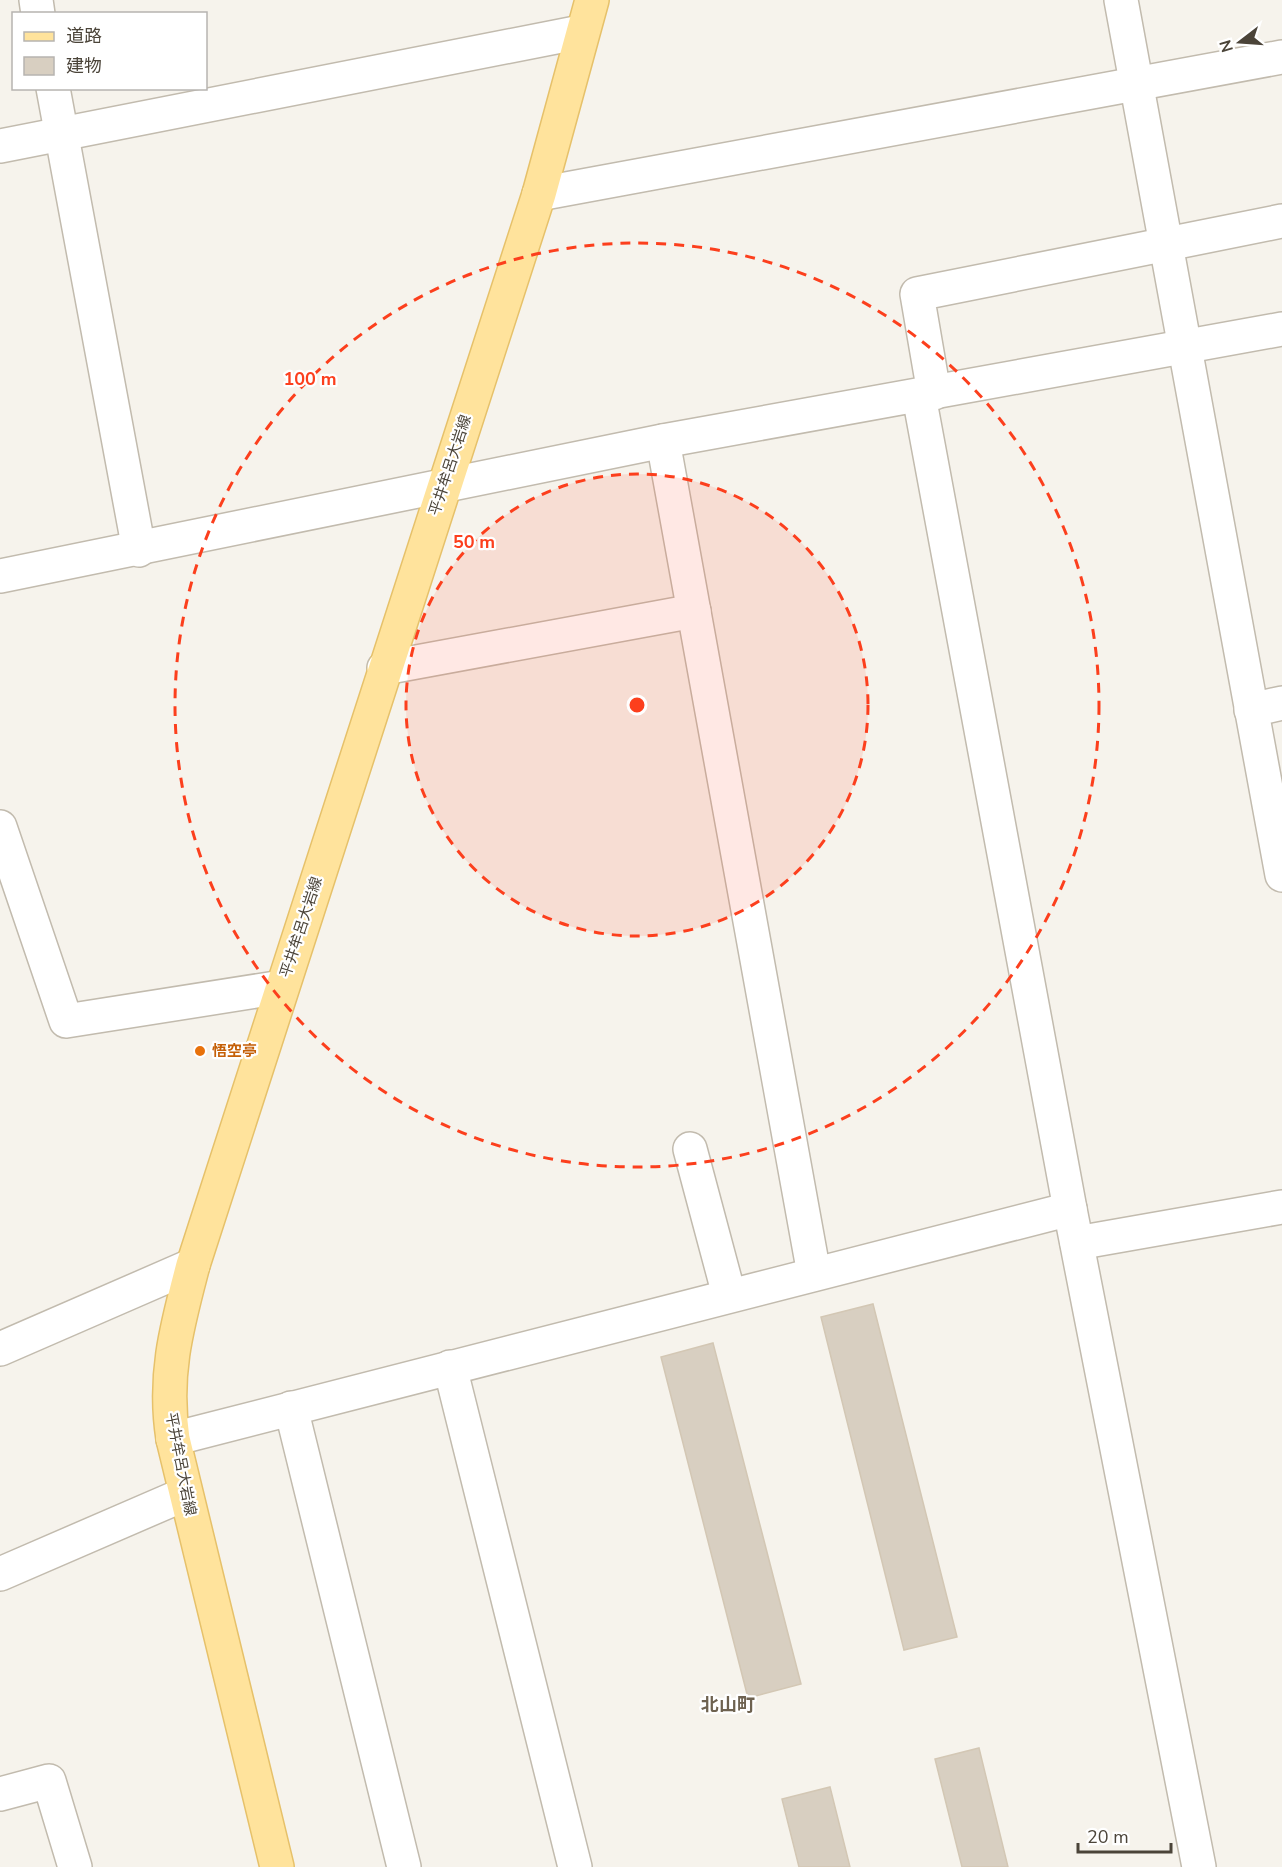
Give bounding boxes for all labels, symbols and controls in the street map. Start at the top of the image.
legend [12,12,207,90]
north arrow [1210,12,1270,72]
text: 道路 [66,24,102,48]
text: N [1214,37,1239,55]
text: 建物 [66,54,102,78]
text: 100 m [283,367,337,391]
street label: 平井牟呂大岩線 [424,412,476,518]
text: 50 m [453,530,495,554]
centre of rings [627,695,647,715]
street label: 平井牟呂大岩線 [275,874,327,980]
place label: 悟空亭 [212,1041,257,1061]
marker: 悟空亭 [193,1044,207,1058]
street label: 平井牟呂大岩線 [161,1411,201,1517]
district label: 北山町 [701,1693,755,1717]
scale bar [1078,1816,1171,1854]
text: 20 m [1087,1825,1129,1849]

